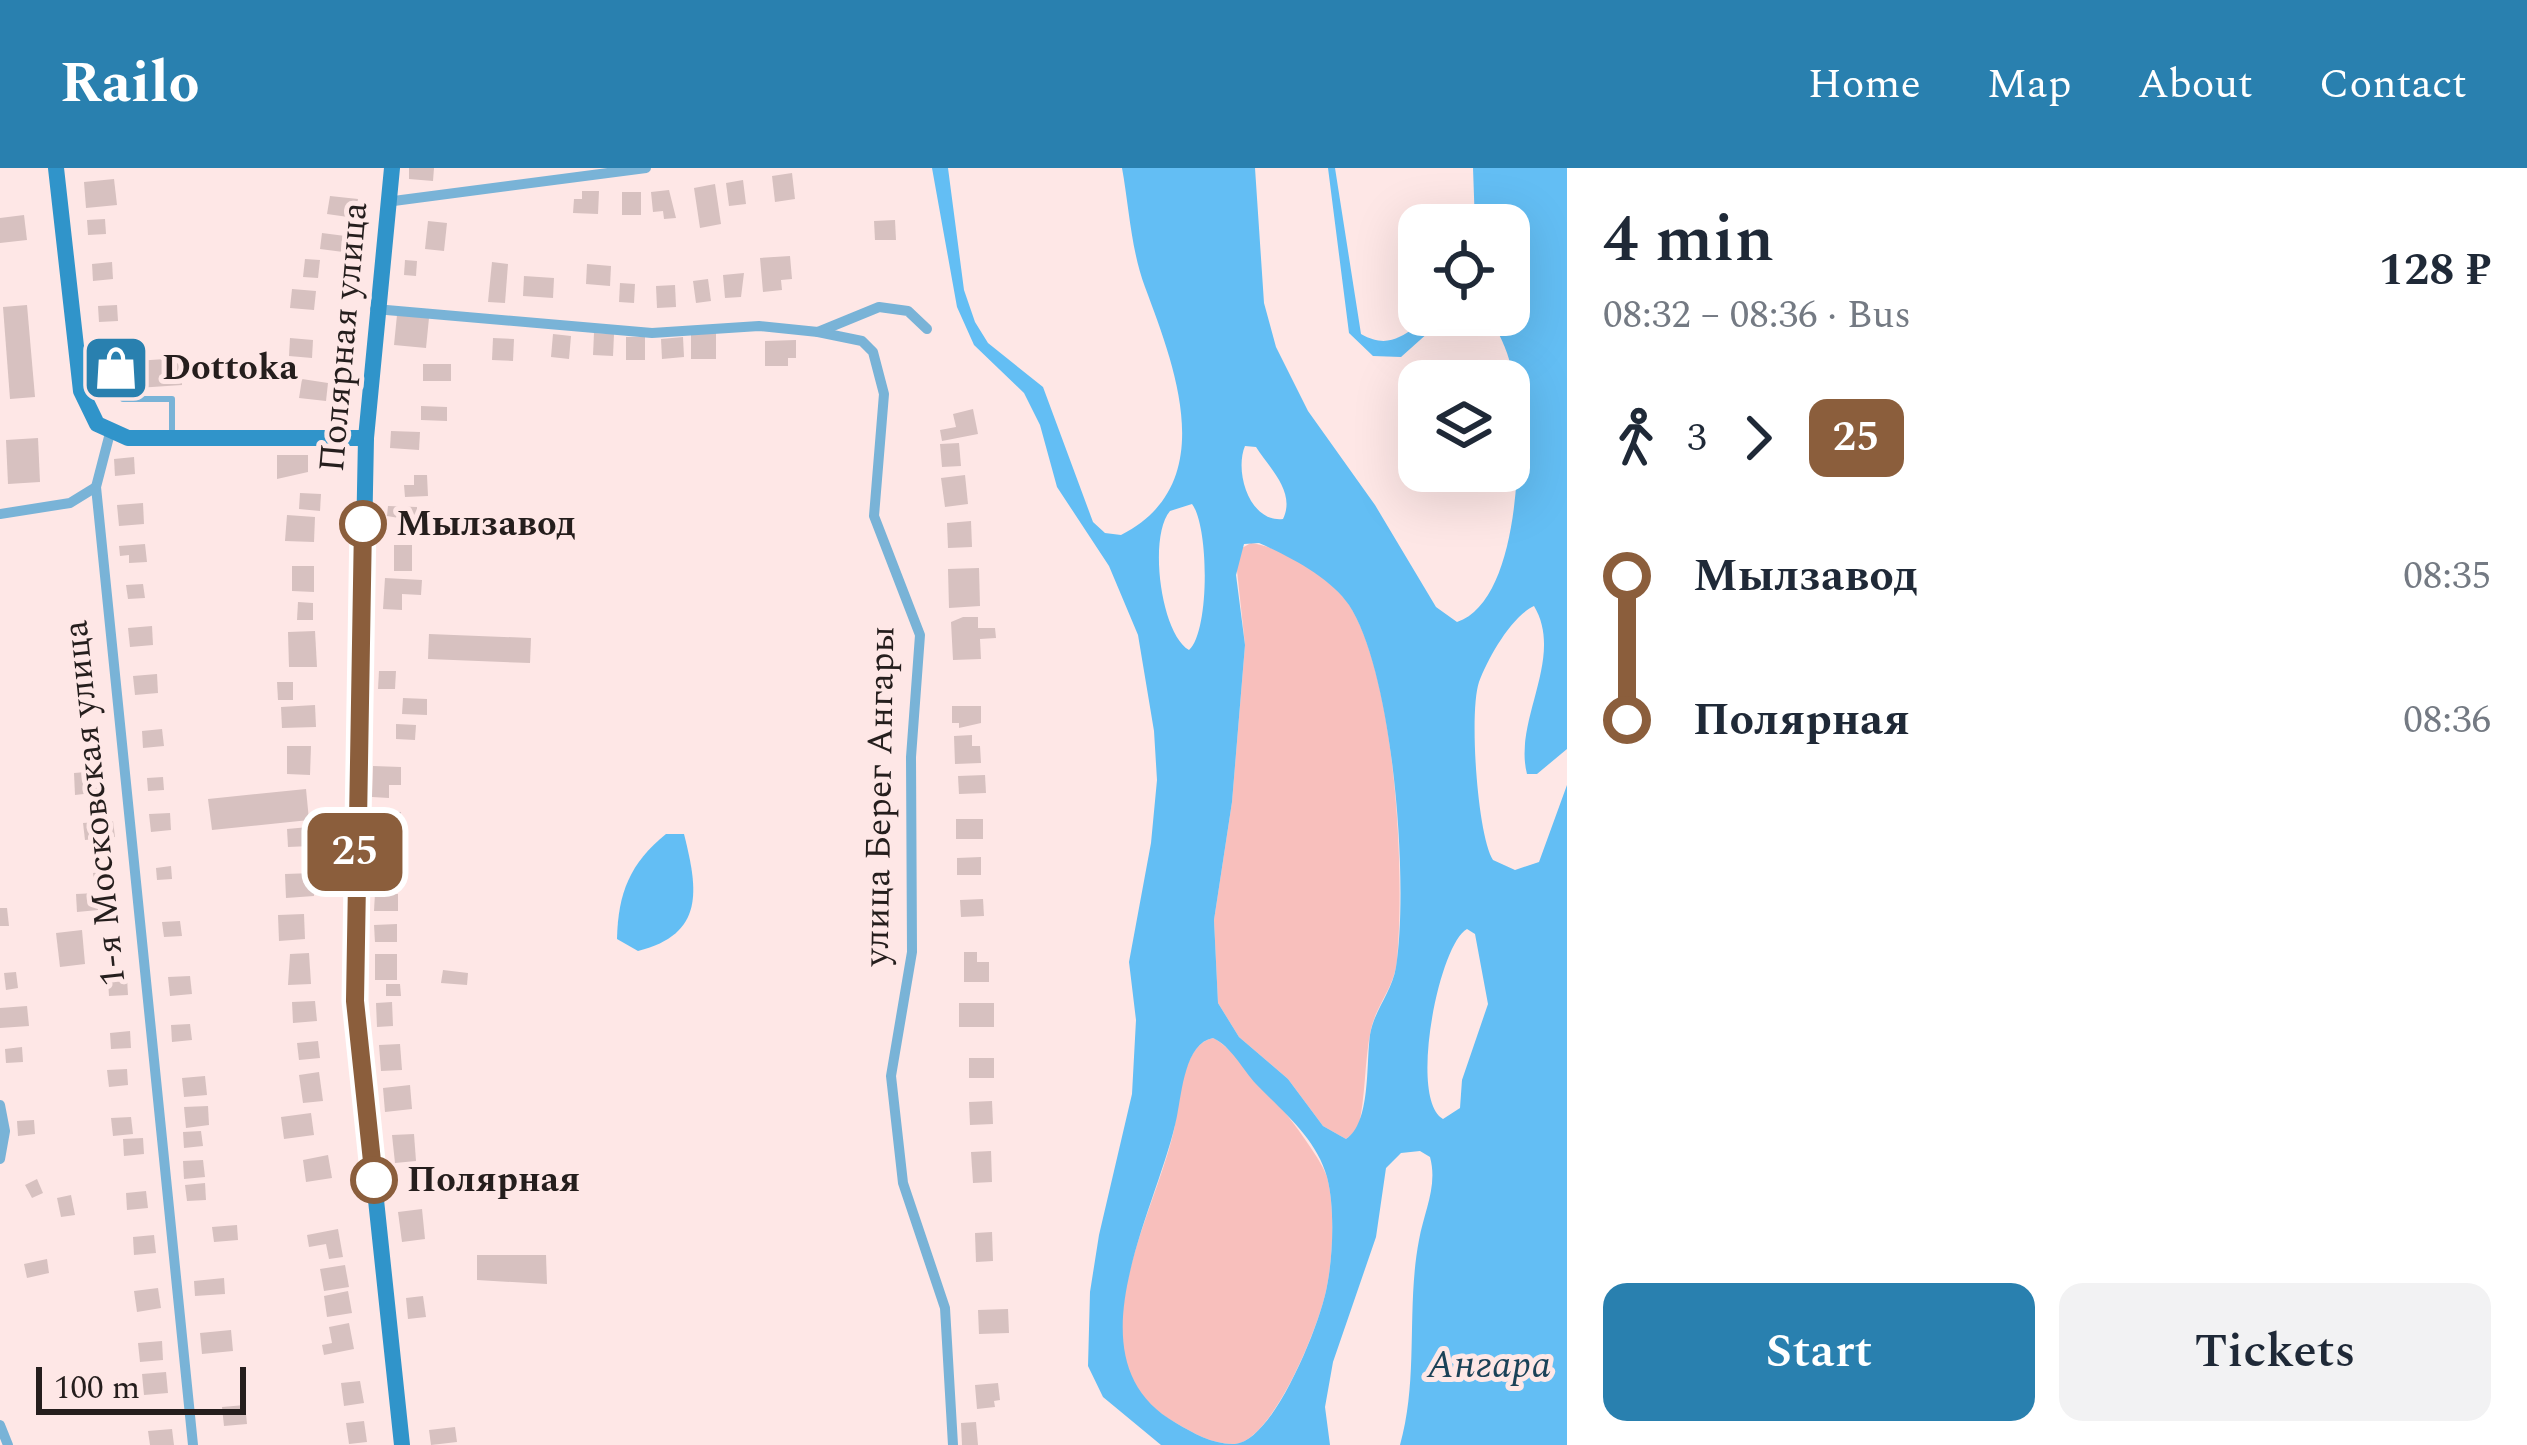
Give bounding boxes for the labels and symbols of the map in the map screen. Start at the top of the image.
street label: Полярная улица [305,199,383,474]
shop icon: Dottoka [81,333,151,403]
place label: Dottoka [162,341,299,396]
place label: Мылзавод [396,497,576,552]
marker: Мылзавод [341,502,385,546]
street label: 1-я Московская улица [48,617,142,989]
street label: улица Берег Ангары [850,625,910,968]
line badge: 25 [301,813,409,891]
place label: Полярная [407,1153,580,1208]
marker: Полярная [352,1158,396,1202]
water label: Ангара [1426,1336,1551,1395]
scale bar [36,1361,246,1414]

